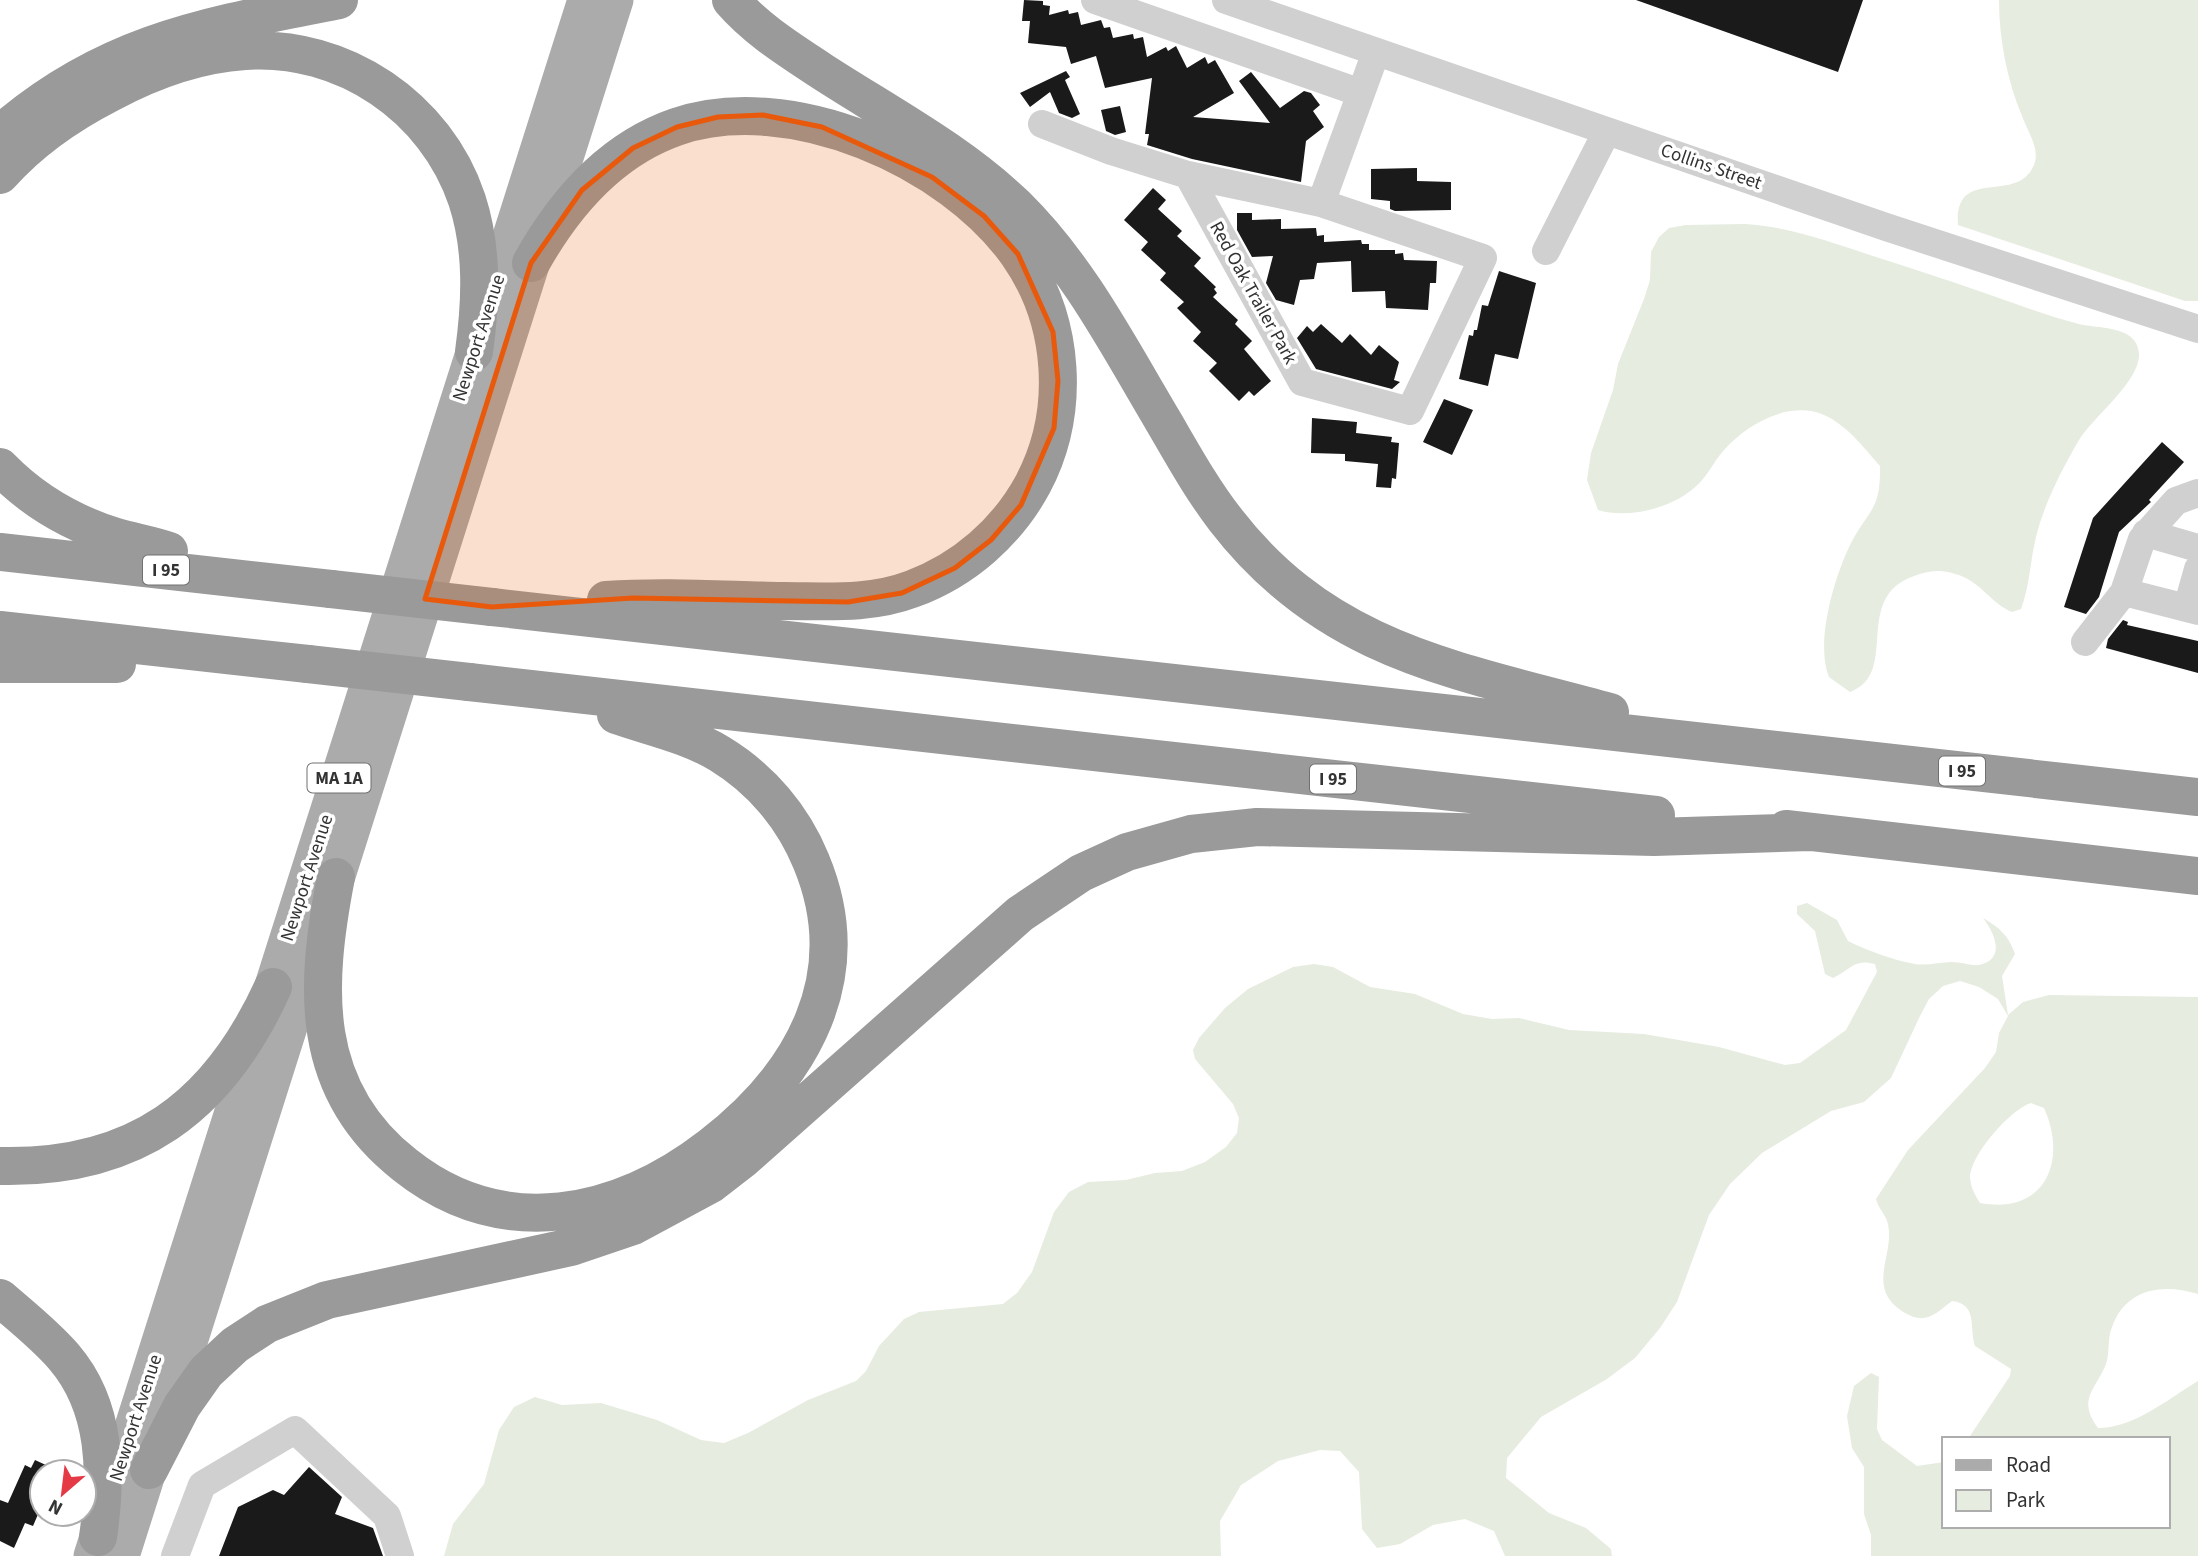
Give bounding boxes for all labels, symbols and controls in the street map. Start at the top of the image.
street label: Collins Street [1657,137,1766,197]
street label: Red Oak Trailer Park [1202,217,1304,370]
street label: Newport Avenue [446,271,512,405]
road number: I 95 [143,556,189,584]
road number: I 95 [1939,756,1985,786]
road number: MA 1A [308,764,370,792]
road number: I 95 [1310,764,1356,794]
street label: Newport Avenue [274,811,340,945]
street label: Newport Avenue [103,1351,169,1485]
legend [1942,1437,2170,1528]
text: Road [2006,1450,2051,1480]
north arrow [28,1458,98,1528]
text: Park [2006,1485,2046,1515]
text: N [44,1492,68,1522]

